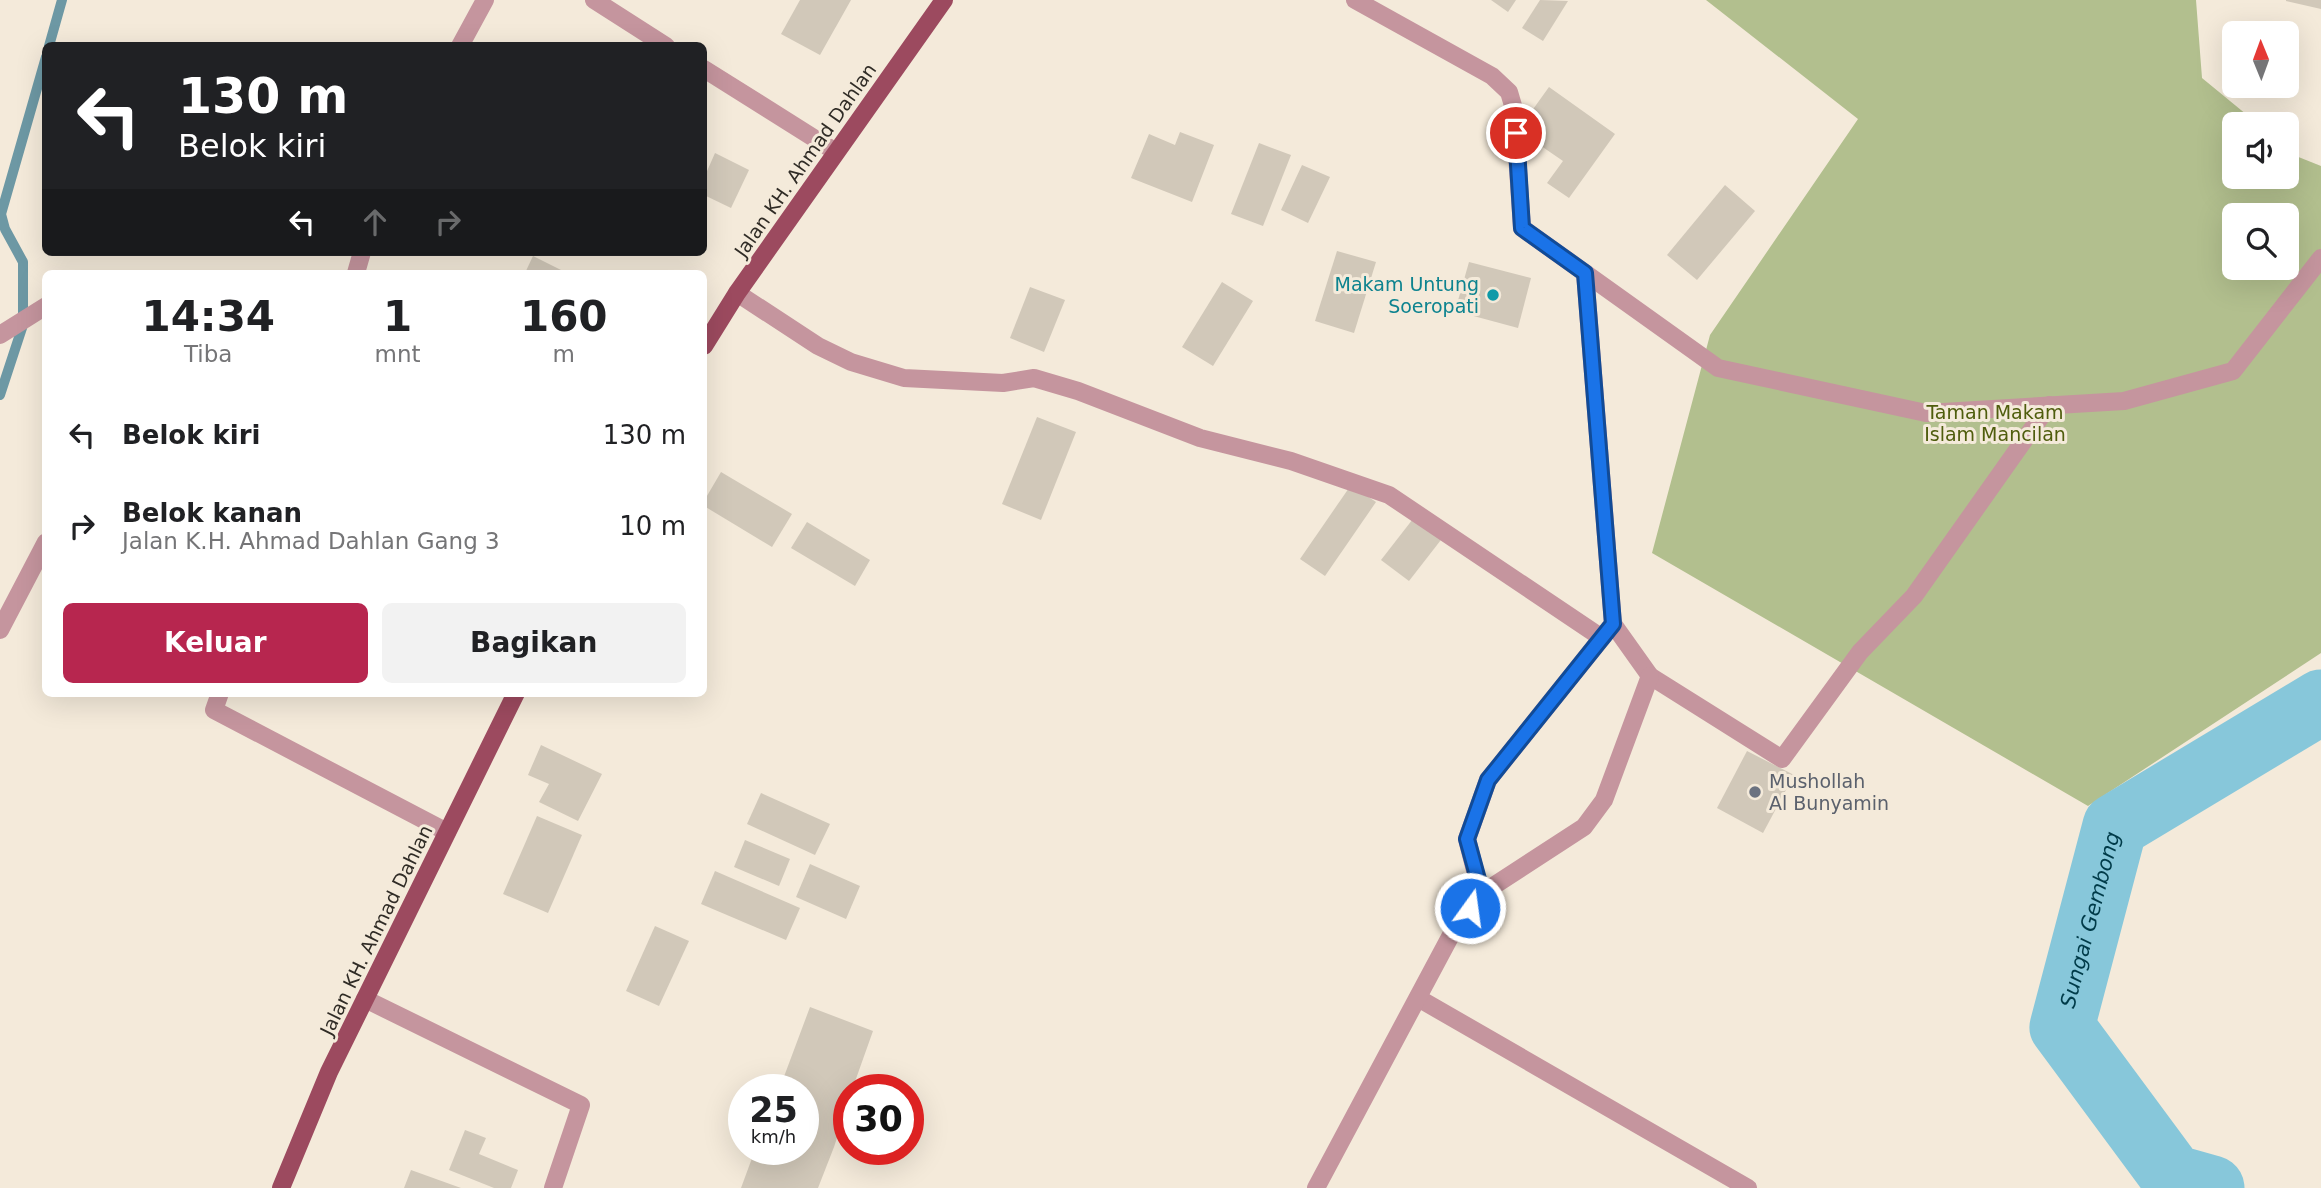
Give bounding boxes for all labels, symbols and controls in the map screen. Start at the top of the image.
north arrow [2222,21,2300,98]
map controls [2222,21,2299,280]
street label: Jalan KH. Ahmad Dahlan [729,59,880,262]
text: 130 m [178,68,348,125]
icon: left [63,70,154,161]
pin [1486,103,1546,163]
button: sound [2222,112,2299,189]
icon: arrive [1497,114,1535,152]
text: Belok kiri [178,127,326,165]
icon: left [283,203,321,241]
icon: ahead [356,203,394,241]
icon: right [429,203,467,241]
button: search [2222,203,2299,280]
place label: Makam Untung Soeropati [1335,273,1479,317]
marker: Makam Untung Soeropati [1485,287,1501,303]
text: 14:34 [141,292,275,341]
text: 1 [383,292,412,341]
text: 160 [520,292,608,341]
text: Tiba [184,341,232,367]
text: mnt [375,341,421,367]
text: m [553,341,575,367]
park label: Taman Makam Islam Mancilan [1924,401,2066,445]
icon: left [63,416,101,454]
text: Belok kiri [122,420,261,450]
text: 130 m [603,420,686,450]
text: Belok kanan [122,498,302,528]
icon: right [63,507,101,545]
text: 10 m [619,511,686,541]
text: Jalan K.H. Ahmad Dahlan Gang 3 [122,528,500,554]
button: Keluar [63,603,368,683]
button: Bagikan [382,603,686,683]
place label: Mushollah Al Bunyamin [1769,770,1889,814]
marker: Mushollah Al Bunyamin [1747,784,1763,800]
street label: Jalan KH. Ahmad Dahlan [315,821,437,1040]
water label: Sungai Gembong [2056,829,2125,1010]
position arrow [1433,871,1507,945]
speed limit sign: 30 [833,1074,924,1165]
text: 25 [749,1090,798,1130]
text: km/h [751,1126,796,1147]

